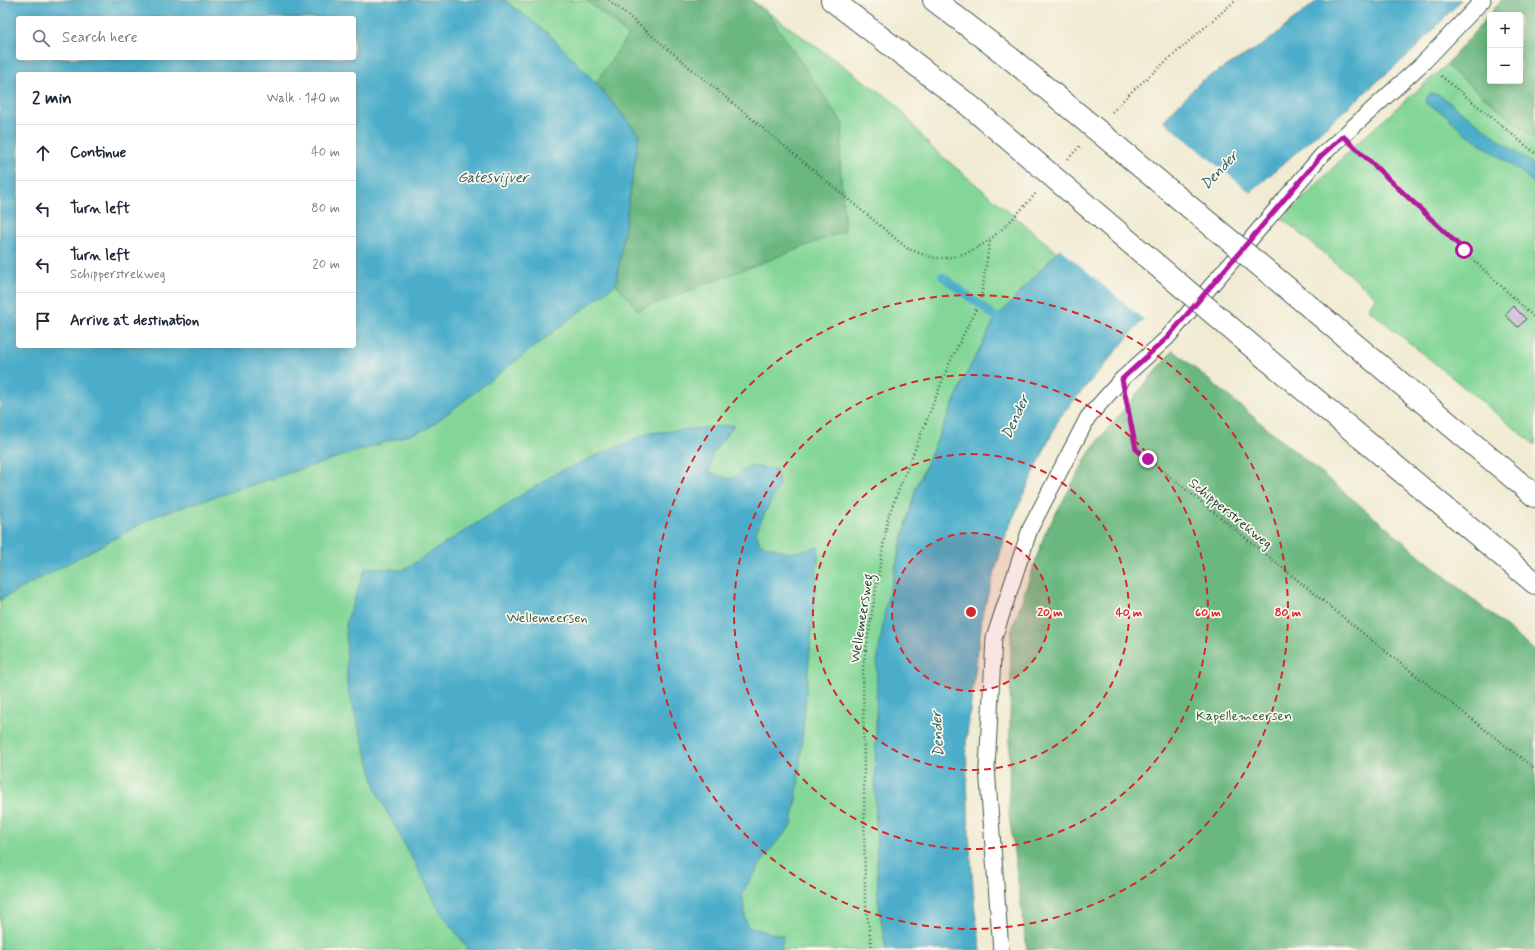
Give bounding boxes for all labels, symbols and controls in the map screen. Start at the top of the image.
map controls [1487,12,1523,84]
button: + [1487,12,1523,48]
search box [16,16,356,60]
icon: search [30,27,52,49]
text: Search here [62,28,138,48]
button: − [1487,48,1523,84]
text: 2 min [32,87,72,109]
text: Walk · 140 m [267,90,340,107]
icon: ahead [32,142,54,164]
text: Continue [70,143,126,163]
text: 40 m [311,144,340,161]
water label: Dender [1196,146,1244,194]
water label: Gatesvijver [458,168,530,188]
icon: left [32,198,54,220]
text: Turn left [70,199,130,219]
text: 80 m [311,200,340,217]
route start [1455,241,1473,259]
text: Turn left [70,246,130,266]
icon: left [32,254,54,276]
text: 20 m [312,256,340,273]
text: Schipperstrekweg [70,266,165,283]
icon: arrive [32,310,54,332]
text: Arrive at destination [70,311,199,331]
water label: Dender [997,391,1035,443]
route end [1139,450,1157,468]
street label: Schipperstrekweg [1185,474,1276,553]
street label: Wellemeersweg [846,572,880,664]
centre of rings [964,605,978,619]
text: 20 m [1037,605,1063,621]
text: 40 m [1116,605,1143,621]
text: 60 m [1195,605,1221,621]
text: 80 m [1275,605,1302,621]
park label: Wellemeersen [506,609,588,627]
park label: Kapellemeersen [1196,707,1292,725]
water label: Dender [927,709,949,758]

